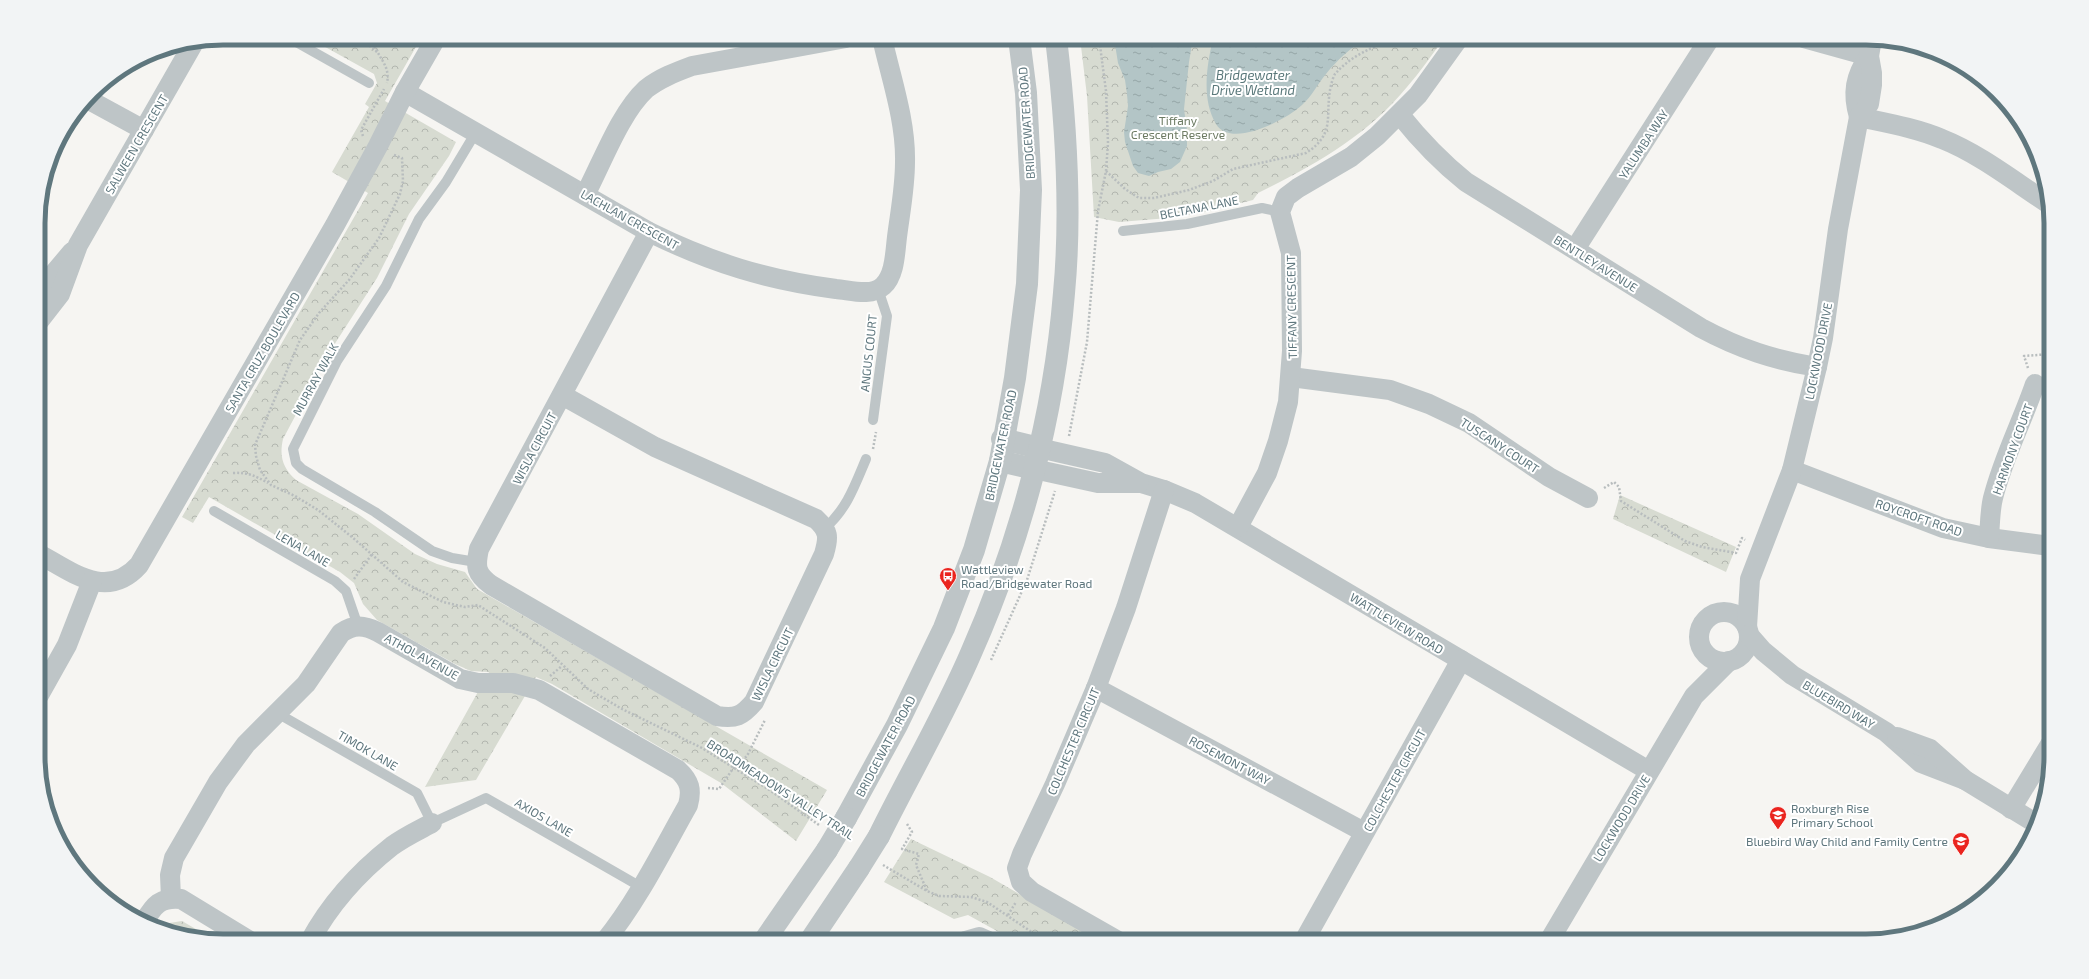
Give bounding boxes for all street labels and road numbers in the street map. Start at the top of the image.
street label: BRIDGEWATER ROAD [1015,66,1037,180]
street label: SALWEEN CRESCENT [102,92,170,196]
street label: YALUMBA WAY [1615,106,1671,181]
street label: LACHLAN CRESCENT [579,186,681,252]
street label: BELTANA LANE [1158,192,1240,221]
street label: BENTLEY AVENUE [1552,232,1640,294]
street label: TIFFANY CRESCENT [1283,255,1299,359]
street label: SANTA CRUZ BOULEVARD [222,289,302,415]
street label: LOCKWOOD DRIVE [1802,301,1834,401]
street label: ANGUS COURT [857,314,879,392]
street label: MURRAY WALK [289,340,341,418]
street label: BRIDGEWATER ROAD [981,388,1019,502]
street label: HARMONY COURT [1989,401,2035,497]
street label: WISLA CIRCUIT [509,410,559,486]
street label: TUSCANY COURT [1458,414,1542,476]
street label: ROYCROFT ROAD [1874,496,1964,538]
street label: LENA LANE [274,527,333,569]
street label: WATTLEVIEW ROAD [1348,590,1446,656]
street label: WISLA CIRCUIT [748,625,796,703]
street label: ATHOL AVENUE [383,630,462,682]
street label: BLUEBIRD WAY [1801,677,1878,731]
street label: COLCHESTER CIRCUIT [1044,685,1102,797]
street label: BRIDGEWATER ROAD [852,693,918,799]
street label: COLCHESTER CIRCUIT [1360,726,1428,834]
street label: TIMOK LANE [335,727,401,773]
street label: ROSEMONT WAY [1187,733,1273,787]
street label: BROADMEADOWS VALLEY TRAIL [705,736,857,842]
street label: LOCKWOOD DRIVE [1590,772,1653,864]
street label: AXIOS LANE [513,795,576,839]

